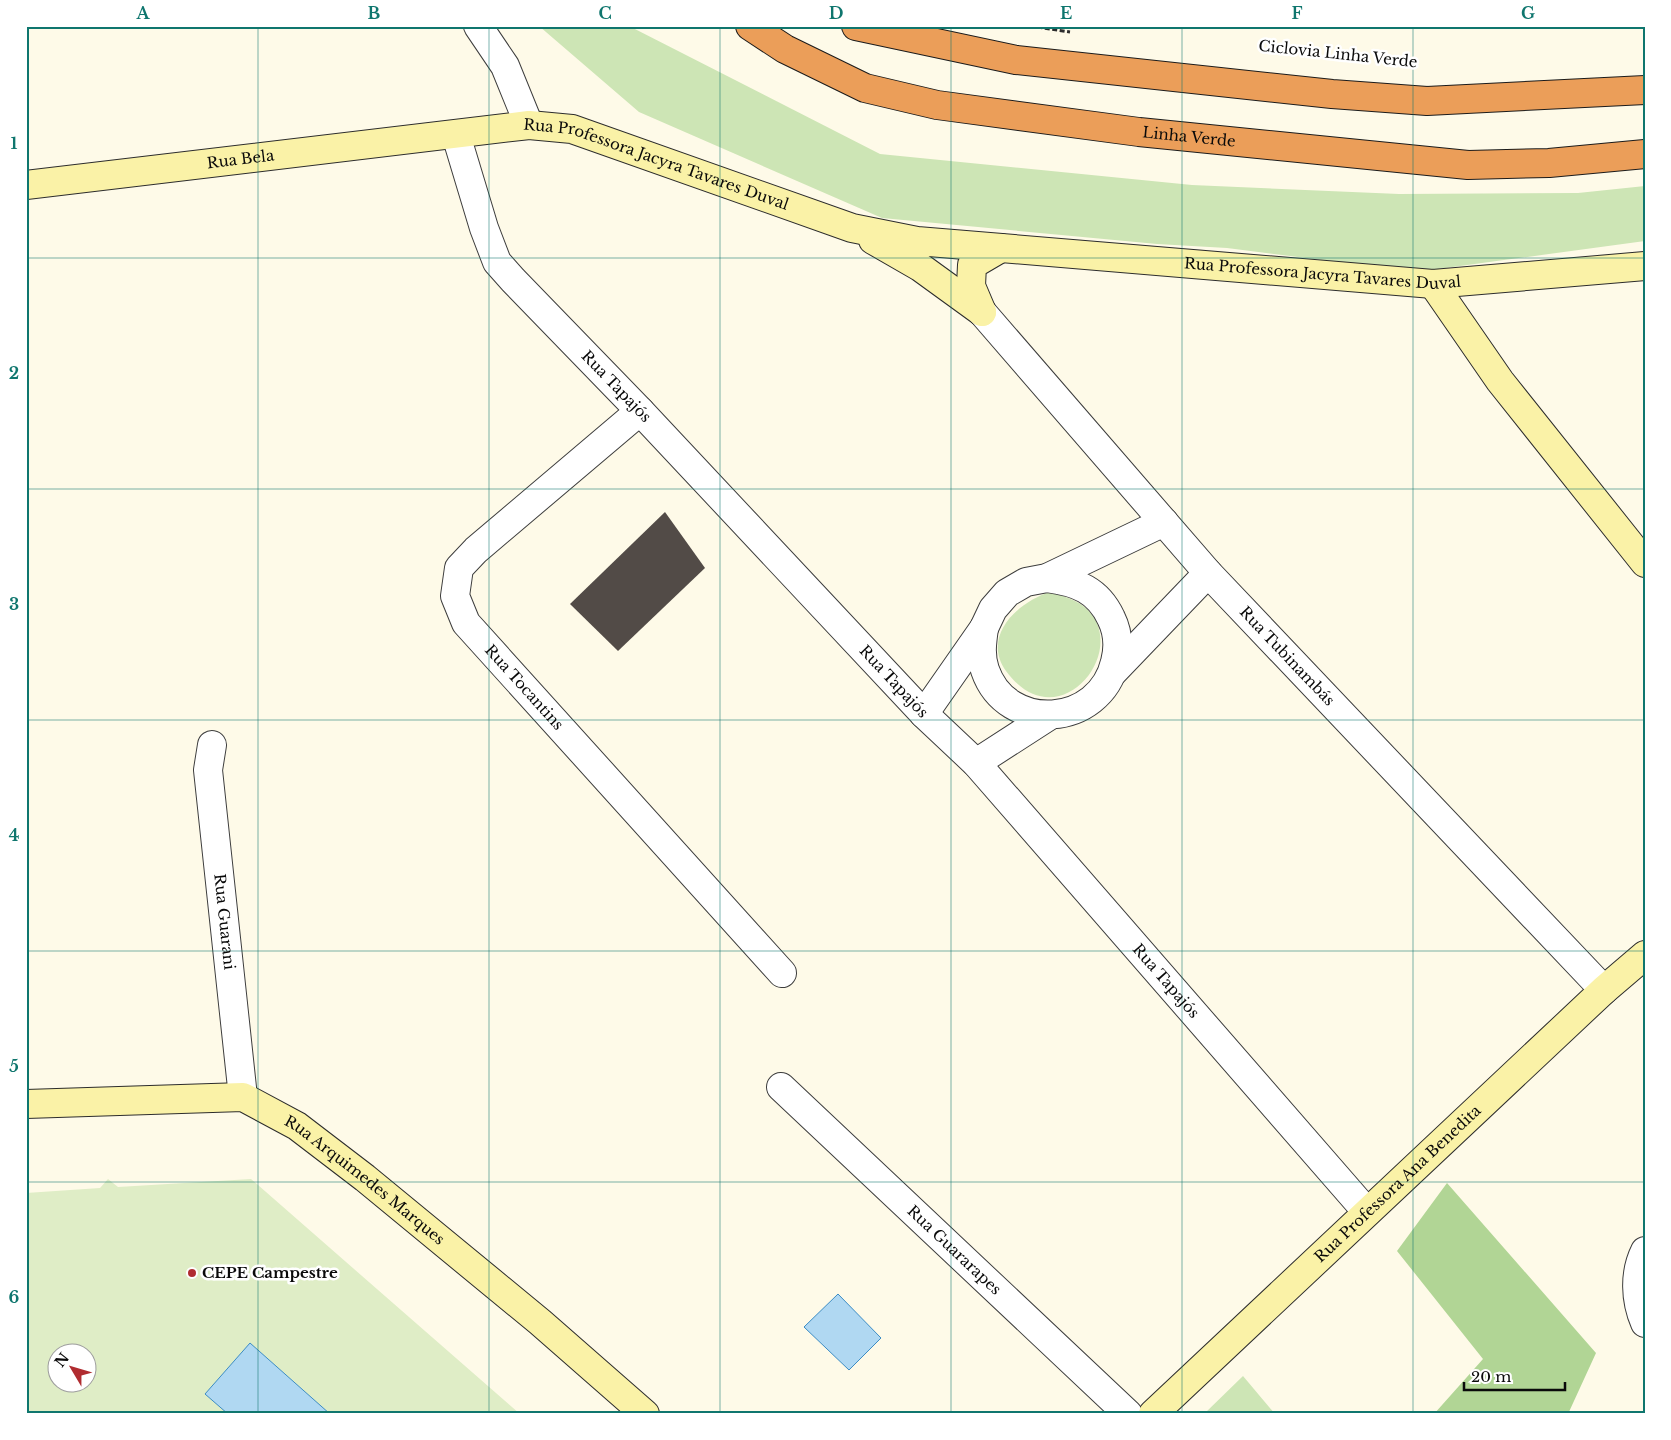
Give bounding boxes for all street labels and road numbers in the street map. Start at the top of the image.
street label: Ciclovia Linha Verde [1258,36,1418,71]
street label: Rua Professora Jacyra Tavares Duval [523,115,791,214]
street label: Linha Verde [1142,122,1237,151]
street label: Rua Bela [206,145,276,172]
street label: Rua Professora Jacyra Tavares Duval [1183,253,1462,293]
street label: Rua Tapajós [578,346,656,426]
street label: Rua Tubinambás [1236,602,1339,710]
street label: Rua Tocantins [481,640,568,734]
street label: Rua Tapajós [856,641,933,722]
street label: Rua Guarani [210,873,239,971]
street label: Rua Tapajós [1129,940,1204,1022]
street label: Rua Professora Ana Benedita [1310,1100,1485,1266]
street label: Rua Arquimedes Marques [281,1111,449,1249]
street label: Rua Guararapes [904,1201,1006,1299]

